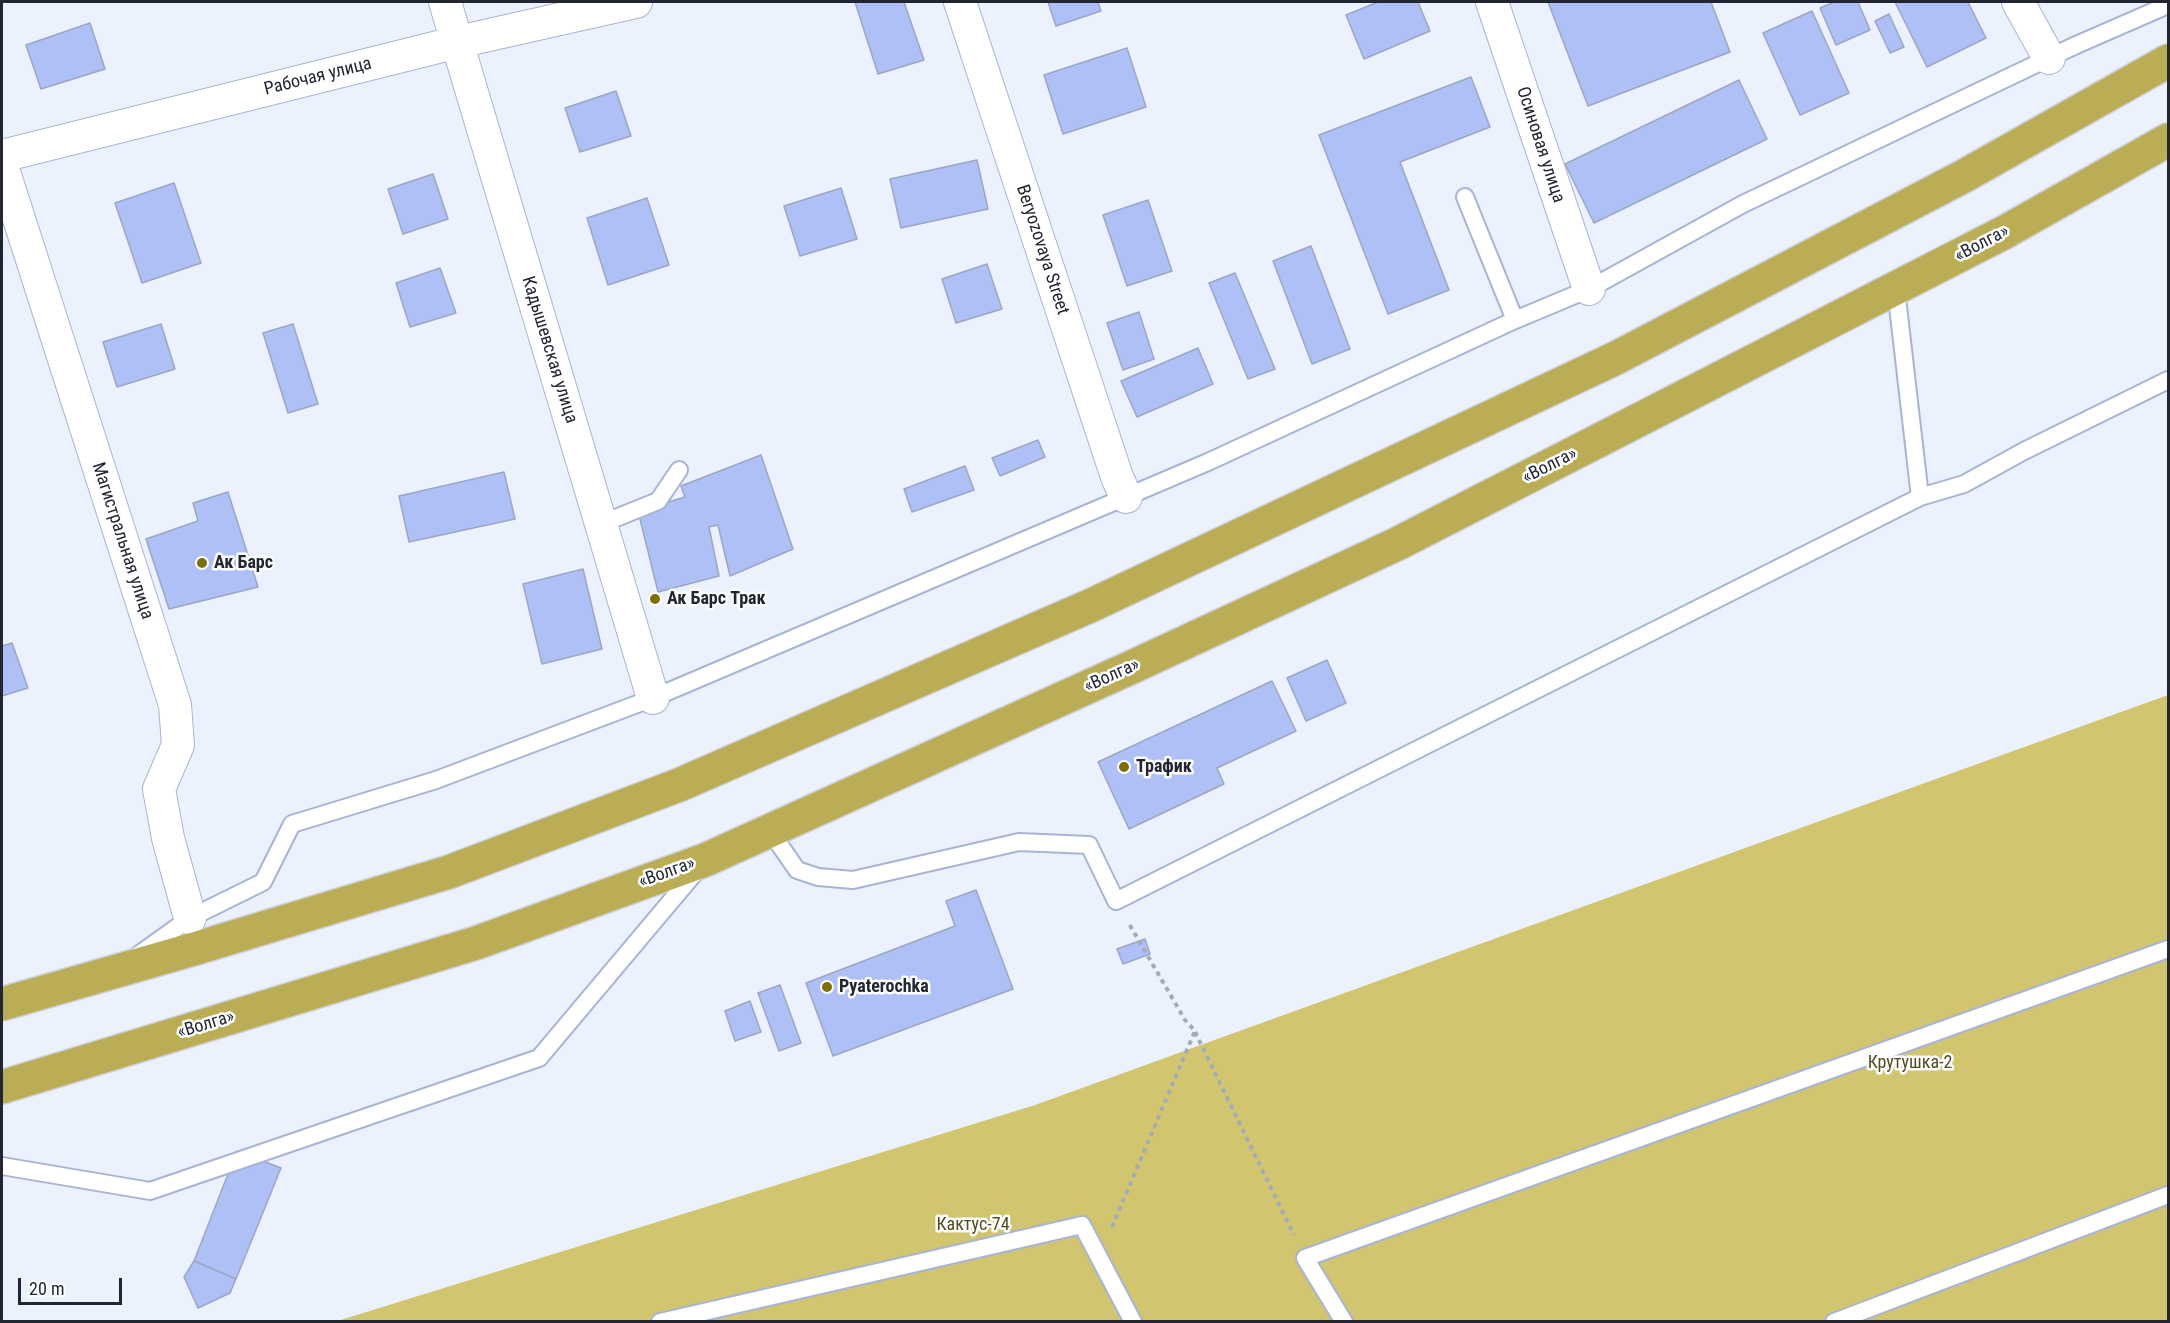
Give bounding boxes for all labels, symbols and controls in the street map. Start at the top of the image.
street label: Рабочая улица [262,53,374,101]
street label: Осиновая улица [1511,84,1569,206]
street label: Beryozovaya Street [1011,182,1073,318]
street label: «Волга» [1951,221,2013,267]
street label: Кадышевская улица [516,274,582,426]
street label: «Волга» [1519,443,1581,489]
street label: Магистральная улица [86,460,158,622]
place label: Ак Барс [214,552,273,574]
marker: Ак Барс [195,556,209,570]
place label: Ак Барс Трак [667,588,766,610]
marker: Ак Барс Трак [648,592,662,606]
street label: «Волга» [1081,654,1143,698]
place label: Трафик [1136,756,1192,778]
marker: Трафик [1117,760,1131,774]
street label: «Волга» [636,853,698,893]
place label: Pyaterochka [839,976,929,998]
marker: Pyaterochka [820,980,834,994]
street label: «Волга» [175,1006,237,1044]
park label: Крутушка-2 [1868,1052,1952,1074]
park label: Кактус-74 [936,1214,1010,1236]
scale bar [21,1266,124,1304]
text: 20 m [29,1278,64,1299]

